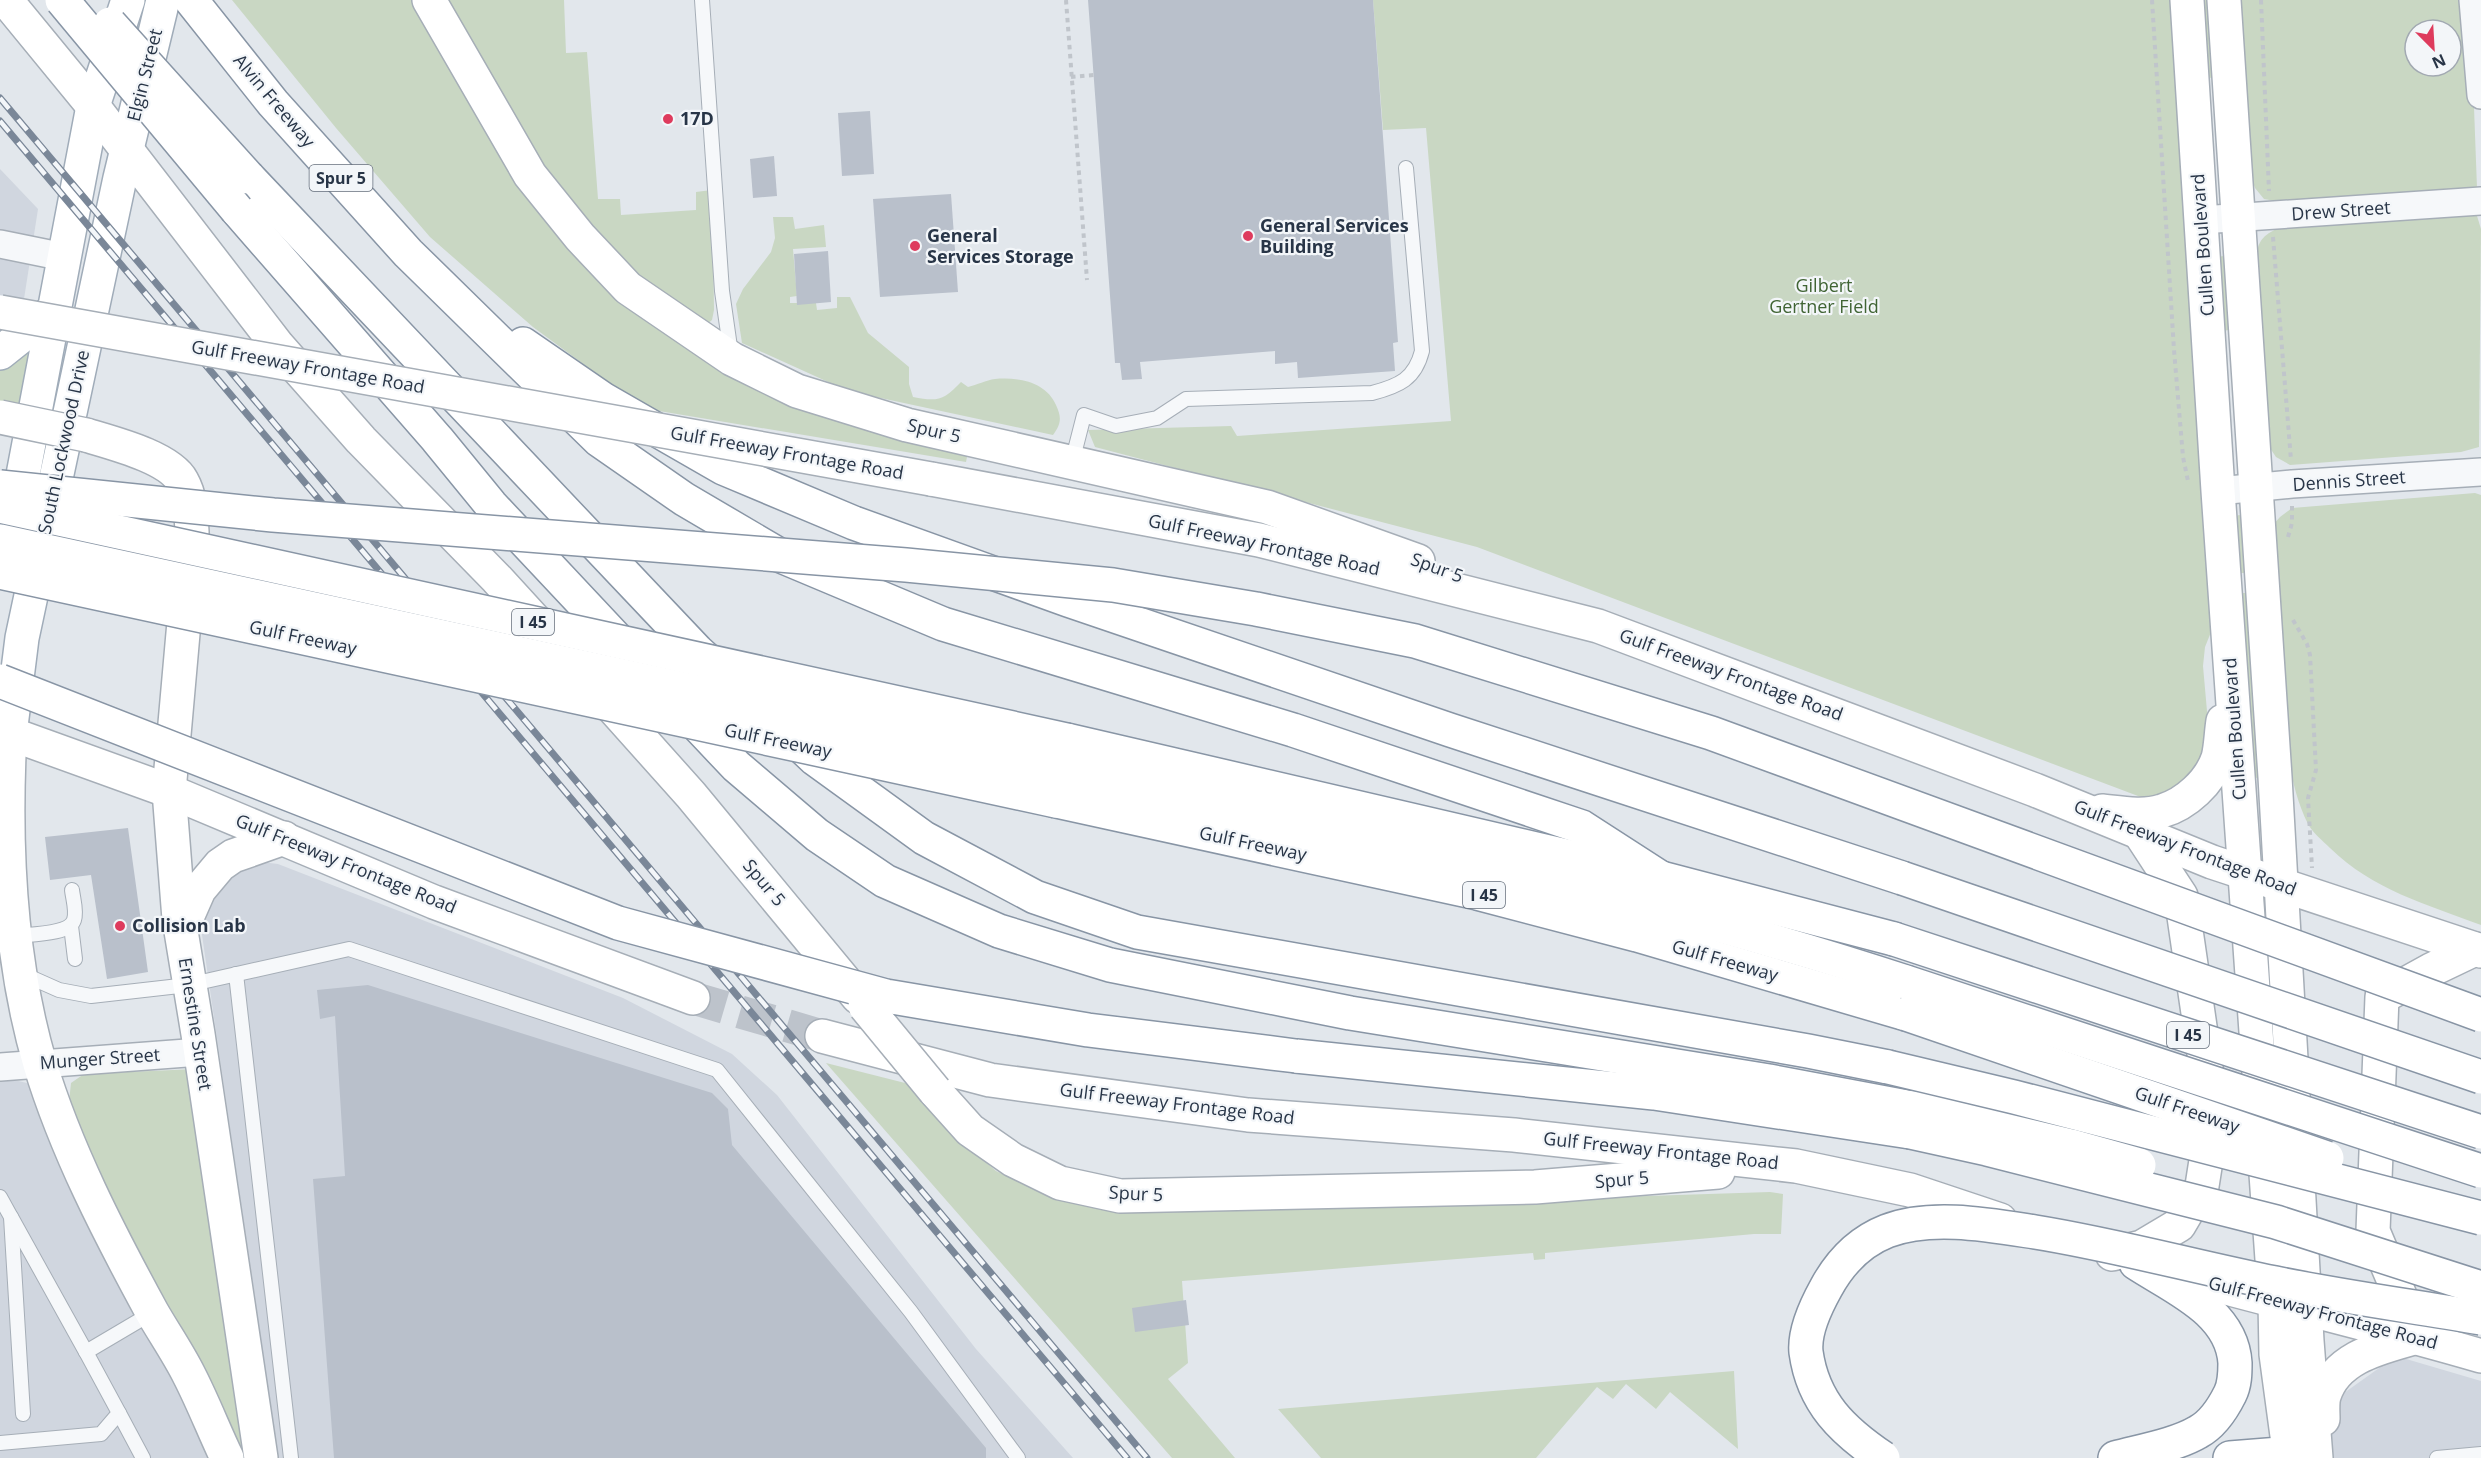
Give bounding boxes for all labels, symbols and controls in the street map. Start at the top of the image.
north arrow [2403,18,2463,78]
street label: Elgin Street [121,26,167,124]
street label: Alvin Freeway [229,49,322,153]
text: N [2429,49,2450,74]
place label: 17D [680,106,714,130]
marker: 17D [661,112,675,126]
road number: Spur 5 [310,165,372,191]
street label: Cullen Boulevard [2185,173,2219,317]
street label: Drew Street [2291,195,2391,225]
place label: General Services Building [1260,213,1409,258]
place label: General Services Storage [927,223,1074,268]
marker: General Services Building [1241,229,1255,243]
marker: General Services Storage [908,239,922,253]
park label: Gilbert Gertner Field [1769,273,1879,318]
street label: Gulf Freeway Frontage Road [190,334,427,398]
street label: South Lockwood Drive [32,348,94,536]
street label: Spur 5 [905,412,963,448]
street label: Gulf Freeway Frontage Road [669,420,906,484]
street label: Dennis Street [2292,464,2406,496]
street label: Gulf Freeway Frontage Road [1146,508,1382,580]
street label: Spur 5 [1408,547,1467,588]
road number: I 45 [512,609,554,635]
street label: Gulf Freeway [247,614,360,660]
street label: Gulf Freeway Frontage Road [1616,622,1846,726]
street label: Cullen Boulevard [2217,657,2251,801]
street label: Gulf Freeway [722,717,835,763]
street label: Gulf Freeway Frontage Road [2071,794,2300,901]
street label: Gulf Freeway Frontage Road [232,808,460,918]
street label: Gulf Freeway [1197,820,1310,866]
street label: Spur 5 [738,854,791,911]
road number: I 45 [1463,882,1505,908]
place label: Collision Lab [132,913,246,937]
marker: Collision Lab [113,919,127,933]
street label: Gulf Freeway [1669,933,1782,987]
street label: Ernestine Street [174,956,218,1092]
road number: I 45 [2167,1022,2209,1048]
street label: Munger Street [39,1042,161,1074]
street label: Gulf Freeway Frontage Road [1058,1077,1296,1129]
street label: Gulf Freeway [2132,1080,2244,1139]
street label: Gulf Freeway Frontage Road [1542,1126,1780,1174]
street label: Spur 5 [1594,1165,1650,1193]
street label: Spur 5 [1108,1180,1164,1206]
street label: Gulf Freeway Frontage Road [2206,1270,2441,1354]

